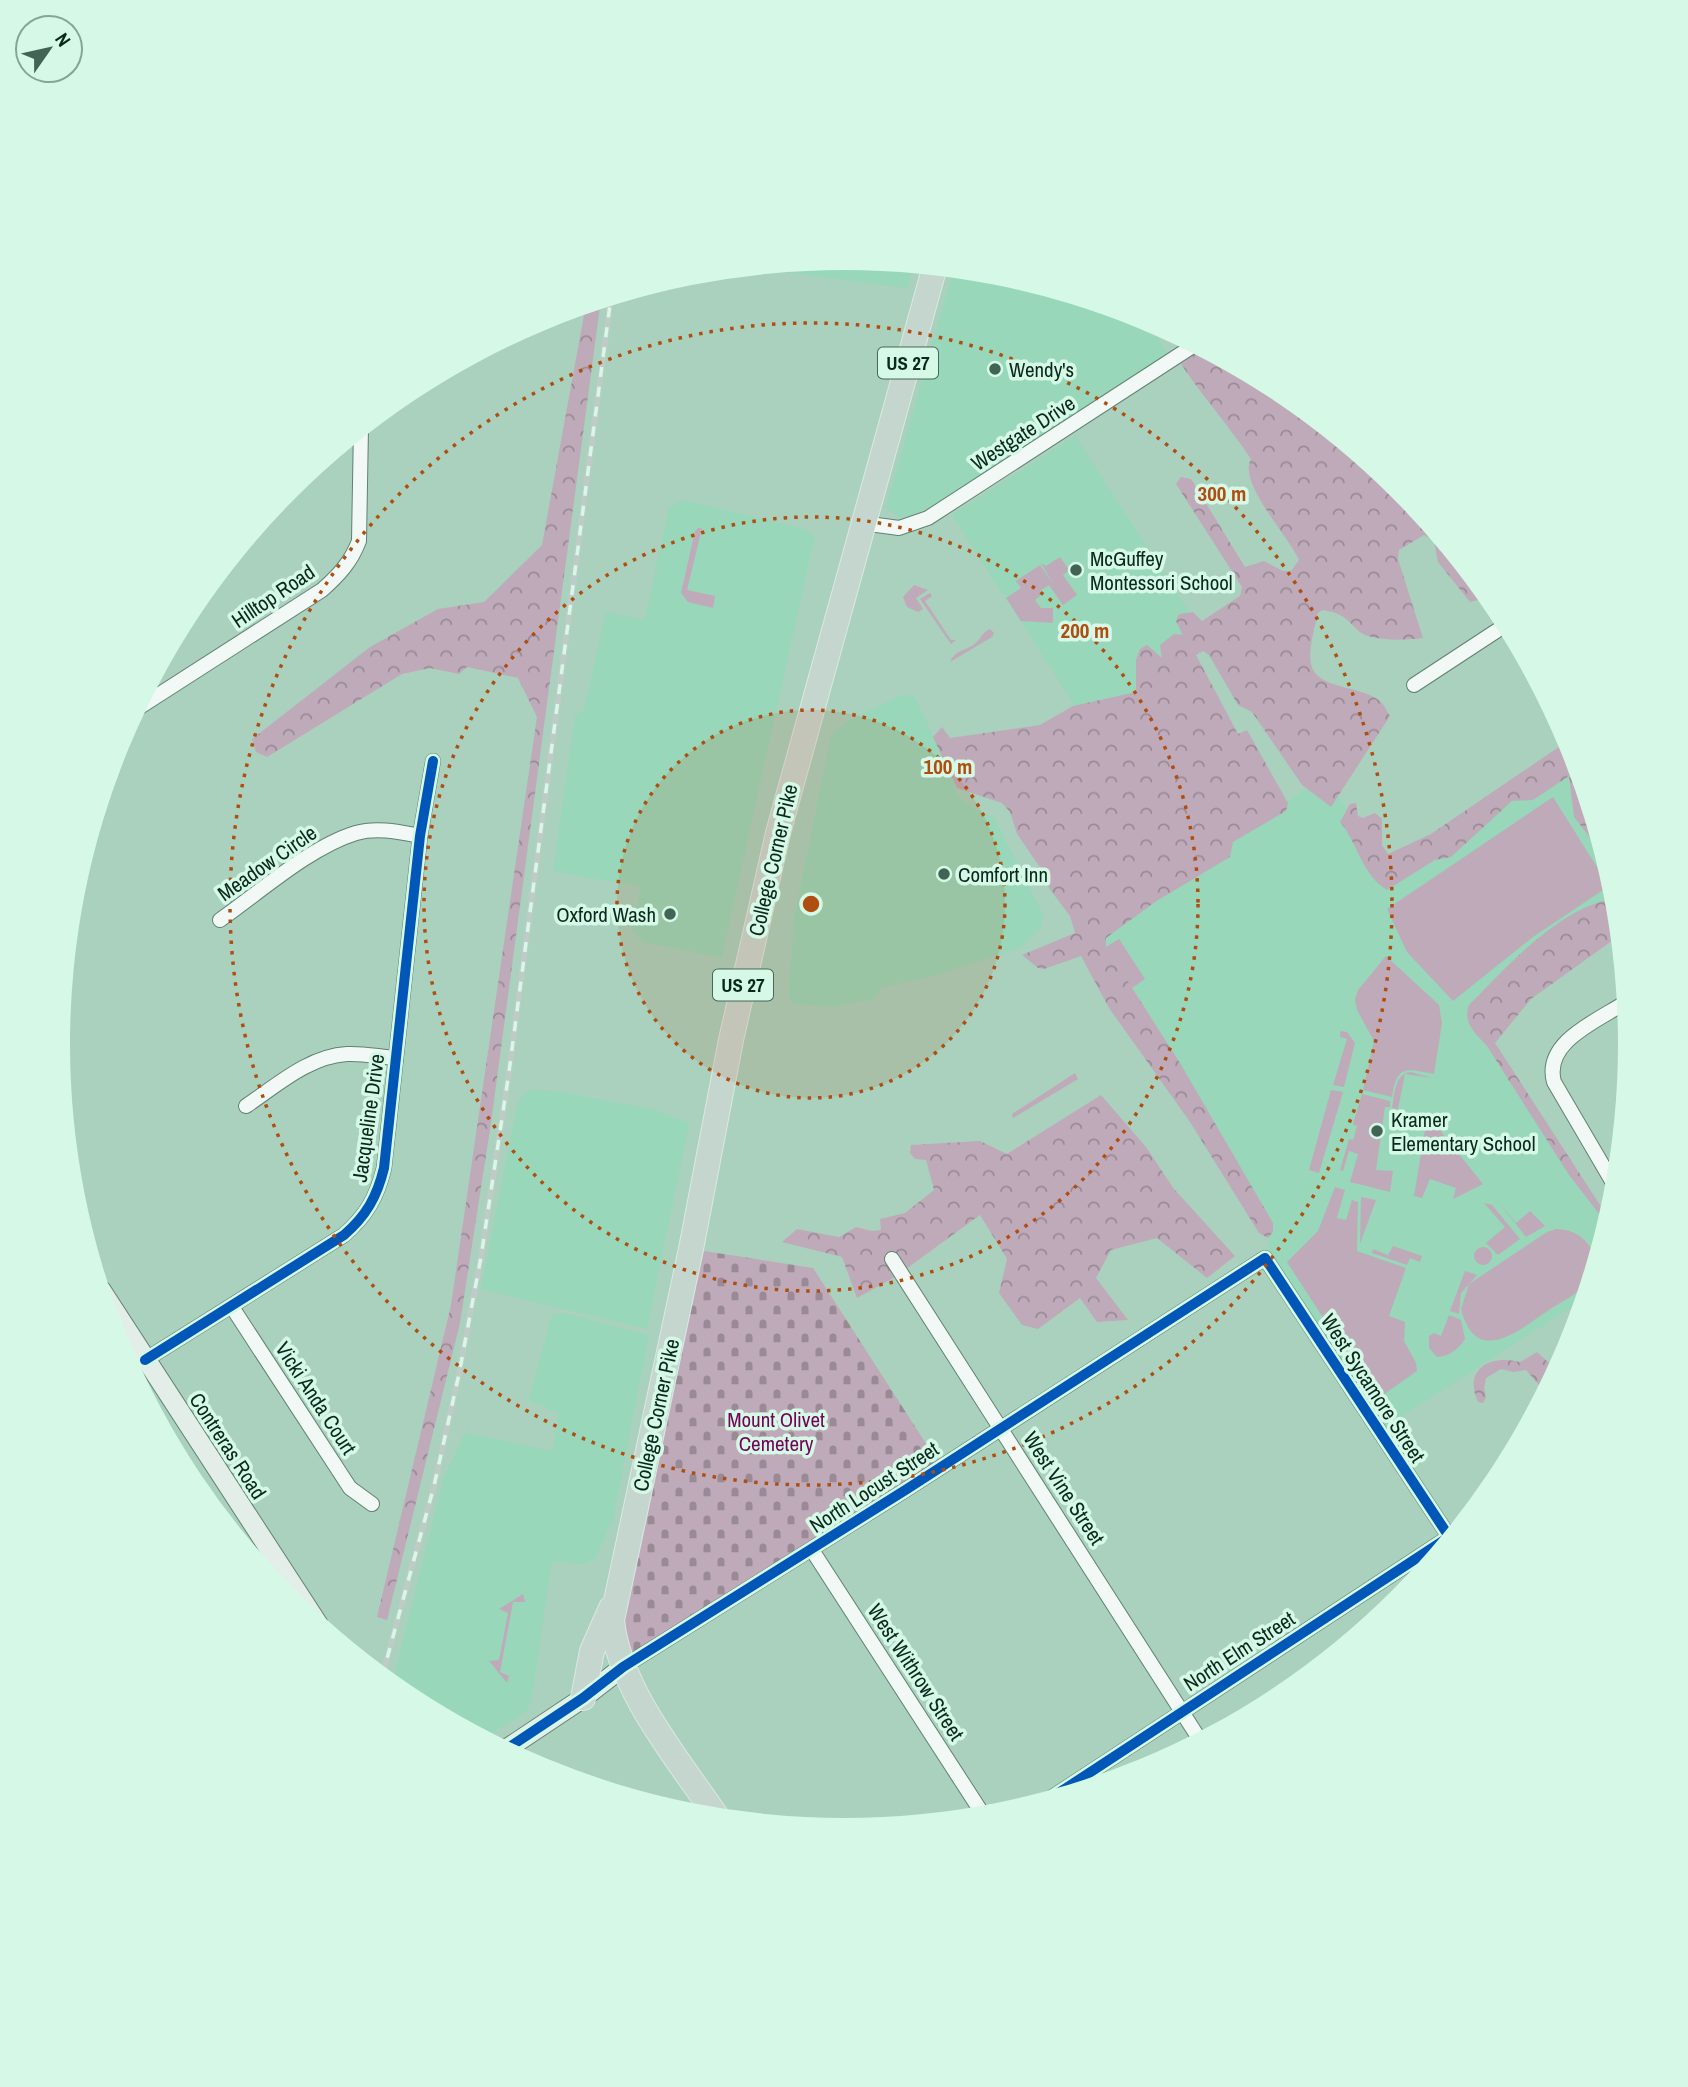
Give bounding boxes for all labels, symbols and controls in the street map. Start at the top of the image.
north arrow [14,14,84,84]
text: N [49,28,77,51]
road number: US 27 [878,348,938,378]
place label: Wendy's [1009,355,1074,384]
marker: Wendy's [987,361,1003,377]
street label: Westgate Drive [965,389,1081,477]
text: 300 m [1198,479,1246,508]
place label: McGuffey Montessori School [1090,544,1233,597]
street label: Hilltop Road [226,557,320,635]
marker: McGuffey Montessori School [1068,562,1084,578]
text: 200 m [1061,616,1109,645]
text: 100 m [924,752,972,781]
street label: College Corner Pike [741,781,805,939]
street label: Meadow Circle [212,818,322,908]
place label: Comfort Inn [958,860,1048,889]
marker: Comfort Inn [936,866,952,882]
centre of rings [799,892,823,916]
place label: Oxford Wash [556,900,656,929]
marker: Oxford Wash [662,906,678,922]
road number: US 27 [713,970,773,1001]
street label: Jacqueline Drive [345,1052,391,1184]
place label: Kramer Elementary School [1391,1105,1536,1158]
marker: Kramer Elementary School [1369,1123,1385,1139]
street label: West Sycamore Street [1314,1308,1432,1468]
street label: Vicki Anda Court [269,1336,363,1460]
street label: College Corner Pike [626,1336,686,1494]
street label: Contreras Road [183,1387,273,1505]
park label: Mount Olivet Cemetery [727,1405,825,1458]
street label: West Vine Street [1017,1426,1112,1550]
street label: North Locust Street [804,1434,944,1540]
street label: West Withrow Street [861,1598,971,1746]
street label: North Elm Street [1178,1604,1300,1698]

